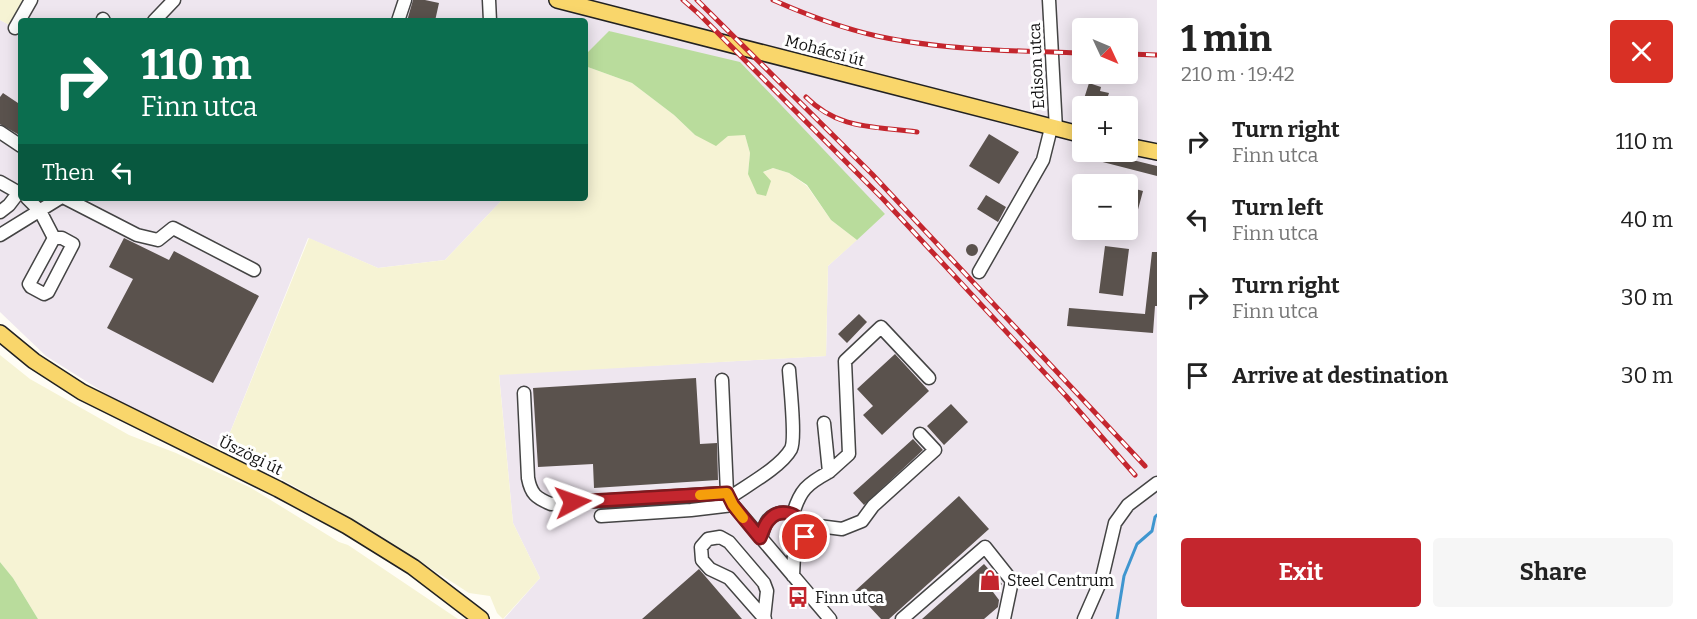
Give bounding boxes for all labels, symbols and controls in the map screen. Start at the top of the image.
text: 1 min [1181,17,1272,61]
north arrow [1072,18,1138,84]
map controls [1072,18,1138,240]
button: close [1610,20,1673,83]
street label: Edison utca [1025,22,1048,110]
street label: Mohácsi út [783,31,867,70]
text: 110 m [141,40,252,90]
icon: right [42,42,120,120]
text: 210 m · 19:42 [1181,62,1295,86]
text: Finn utca [141,91,258,123]
button: + [1072,96,1138,162]
text: Turn right [1232,116,1340,143]
icon: right [1181,125,1214,158]
text: 110 m [1616,128,1673,155]
text: Finn utca [1232,143,1318,167]
icon: left [106,156,139,189]
text: Then [42,159,94,186]
button: − [1072,174,1138,240]
text: Turn left [1232,194,1324,221]
icon: left [1181,203,1214,236]
text: 40 m [1621,206,1673,233]
text: Finn utca [1232,221,1318,245]
text: Turn right [1232,272,1340,299]
icon: right [1181,281,1214,314]
text: 30 m [1621,284,1673,311]
text: Finn utca [1232,299,1318,323]
icon: arrive [1181,359,1214,392]
text: Arrive at destination [1232,362,1448,389]
text: 30 m [1621,362,1673,389]
street label: Üszögi út [216,432,286,479]
position arrow [541,470,605,534]
pin [779,511,830,562]
icon: arrive [788,520,821,553]
button: Exit [1181,538,1421,607]
button: Share [1433,538,1673,607]
shop icon: Steel Centrum [978,568,1002,592]
place label: Steel Centrum [1007,571,1114,590]
bus stop icon: Finn utca [786,585,810,609]
place label: Finn utca [815,588,884,607]

